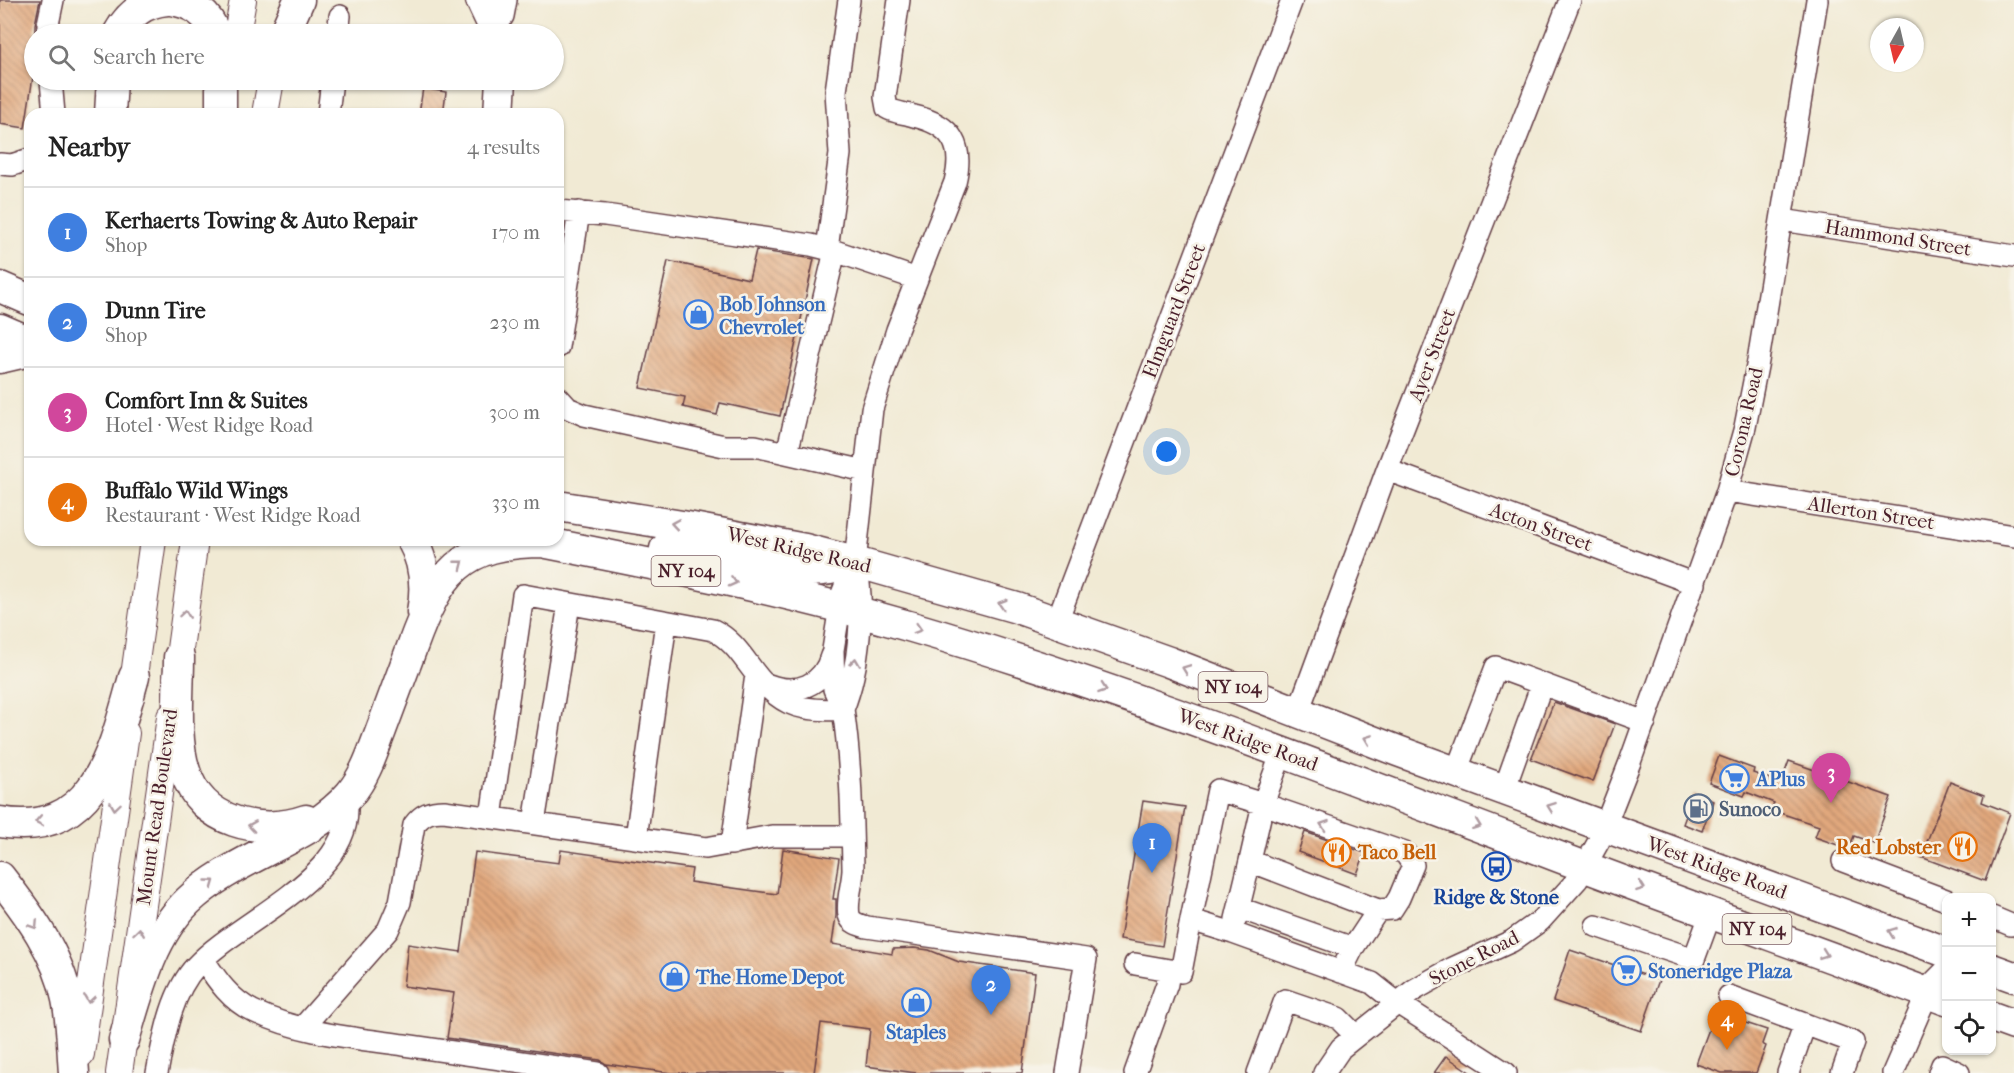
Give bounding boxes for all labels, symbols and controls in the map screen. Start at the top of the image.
north arrow [1870,18,1924,72]
search box [24,24,564,90]
icon: search [45,41,78,74]
text: Search here [93,44,205,70]
text: Nearby [48,132,130,163]
text: 4 results [467,136,540,159]
text: Kerhaerts Towing & Auto Repair [105,208,417,234]
street label: Hammond Street [1823,215,1973,261]
text: 1 [64,221,71,244]
text: 170 m [491,221,540,244]
text: Shop [105,234,147,257]
street label: Elmguard Street [1138,241,1210,381]
place label: Bob Johnson Chevrolet [719,293,826,339]
text: Dunn Tire [105,298,206,324]
shop icon: Bob Johnson Chevrolet [682,299,714,331]
street label: Ayer Street [1403,305,1460,406]
text: 2 [62,311,73,334]
text: 230 m [490,311,540,334]
text: Shop [105,324,147,347]
street label: Corona Road [1720,364,1768,479]
text: Comfort Inn & Suites [105,388,308,414]
text: 3 [63,401,72,424]
text: 300 m [489,401,540,424]
text: Hotel · West Ridge Road [105,414,313,437]
your location [1152,437,1181,466]
text: Buffalo Wild Wings [105,478,288,504]
text: 4 [62,491,73,514]
text: 330 m [492,491,540,514]
street label: Allerton Street [1805,491,1936,534]
street label: Acton Street [1486,497,1596,556]
text: Restaurant · West Ridge Road [105,504,361,527]
one-way arrow [670,519,679,531]
street label: West Ridge Road [724,522,875,578]
road number: NY 104 [652,556,720,586]
one-way arrow [454,560,465,571]
one-way arrow [728,575,738,587]
one-way arrow [997,599,1008,611]
one-way arrow [178,610,190,619]
one-way arrow [912,622,923,634]
one-way arrow [848,657,860,666]
one-way arrow [1181,663,1192,676]
road number: NY 104 [1198,672,1268,702]
one-way arrow [1097,681,1108,694]
street label: West Ridge Road [1174,704,1322,776]
street label: Mount Read Boulevard [132,706,182,907]
one-way arrow [1363,734,1374,747]
pin: 3 [1812,754,1850,803]
supermarket icon: APlus [1719,763,1751,795]
place label: APlus [1754,768,1806,791]
fuel station icon: Sunoco [1682,793,1714,825]
place label: Sunoco [1719,798,1781,821]
one-way arrow [110,801,122,810]
one-way arrow [1546,801,1557,814]
one-way arrow [34,814,44,827]
one-way arrow [1471,818,1481,831]
one-way arrow [1319,819,1330,832]
one-way arrow [247,820,257,833]
pin: 1 [1132,824,1172,873]
restaurant icon: Red Lobster [1946,831,1978,863]
street label: West Ridge Road [1643,832,1791,904]
restaurant icon: Taco Bell [1321,836,1353,868]
place label: Red Lobster [1836,836,1941,859]
place label: Taco Bell [1357,841,1437,864]
bus stop icon: Ridge & Stone [1480,850,1512,882]
one-way arrow [205,879,216,890]
one-way arrow [1634,880,1645,892]
place label: Ridge & Stone [1433,886,1559,909]
map controls [1942,893,1996,1055]
button: + [1942,893,1996,947]
road number: NY 104 [1722,914,1792,944]
one-way arrow [27,918,38,929]
street label: Stone Road [1425,925,1524,990]
one-way arrow [133,927,145,937]
one-way arrow [1887,927,1898,939]
one-way arrow [1818,947,1828,960]
button: − [1942,947,1996,1001]
supermarket icon: Stoneridge Plaza [1611,955,1643,987]
place label: Stoneridge Plaza [1648,960,1793,983]
shop icon: The Home Depot [659,961,691,993]
place label: The Home Depot [695,966,846,989]
pin: 2 [972,966,1010,1015]
shop icon: Staples [900,986,932,1018]
one-way arrow [83,994,95,1004]
pin: 4 [1708,1000,1746,1050]
button: locate [1942,1001,1996,1055]
place label: Staples [886,1021,947,1044]

